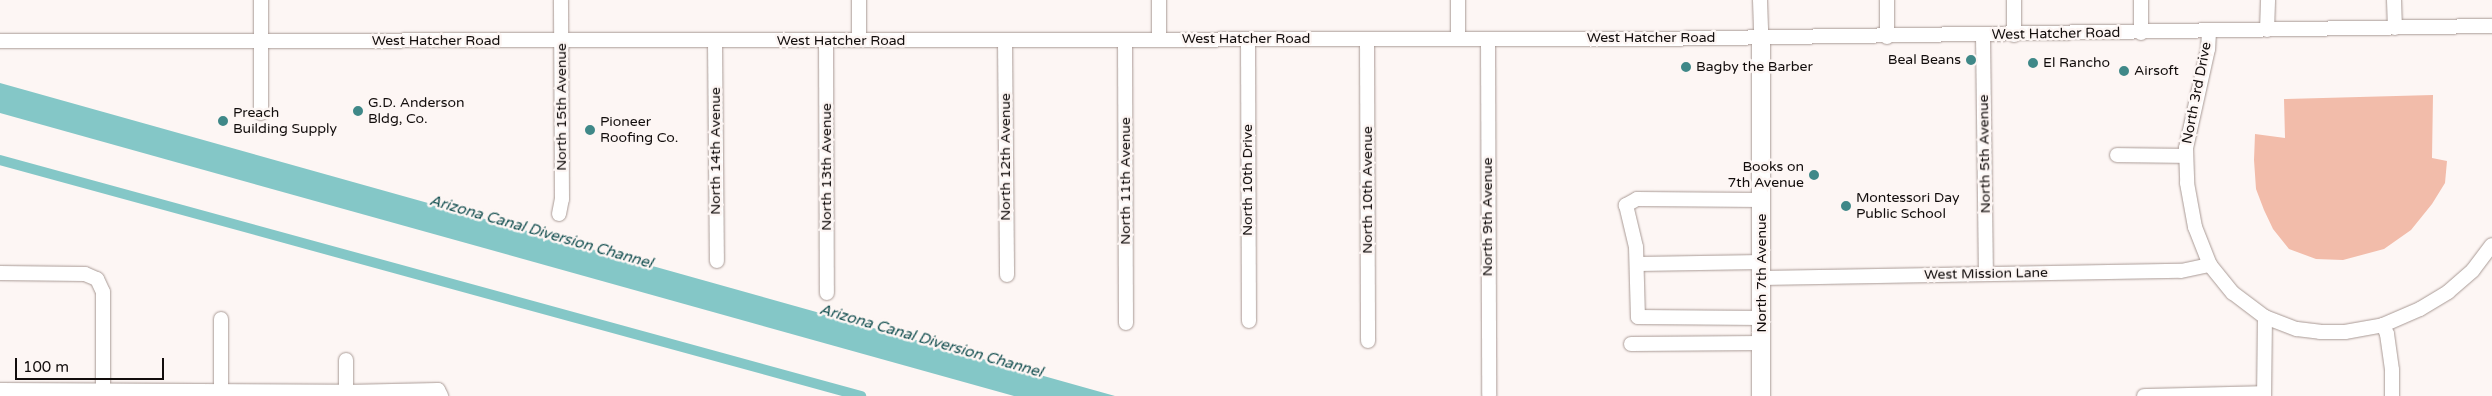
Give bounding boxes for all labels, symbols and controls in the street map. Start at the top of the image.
street label: West Hatcher Road [1992,24,2120,44]
street label: West Hatcher Road [1587,30,1715,46]
street label: West Hatcher Road [1182,31,1310,47]
street label: West Hatcher Road [372,33,500,49]
street label: West Hatcher Road [777,33,905,49]
street label: North 3rd Drive [2179,41,2215,145]
street label: North 15th Avenue [554,43,570,171]
place label: Beal Beans [1888,52,1961,68]
marker: Beal Beans [1965,54,1977,66]
place label: El Rancho [2043,55,2110,71]
marker: El Rancho [2027,57,2039,69]
place label: Bagby the Barber [1696,59,1813,75]
marker: Bagby the Barber [1680,61,1692,73]
place label: Airsoft [2134,63,2179,79]
marker: Airsoft [2118,65,2130,77]
street label: North 14th Avenue [708,87,724,215]
street label: North 12th Avenue [998,93,1014,221]
street label: North 5th Avenue [1976,94,1994,214]
place label: G.D. Anderson Bldg, Co. [368,95,464,128]
street label: North 13th Avenue [819,103,835,231]
place label: Preach Building Supply [233,105,337,138]
marker: G.D. Anderson Bldg, Co. [352,105,364,117]
place label: Pioneer Roofing Co. [600,114,678,146]
marker: Preach Building Supply [217,115,229,127]
street label: North 11th Avenue [1118,117,1134,245]
marker: Pioneer Roofing Co. [584,124,596,136]
street label: North 10th Drive [1240,124,1256,236]
street label: North 10th Avenue [1360,126,1376,254]
street label: North 9th Avenue [1480,158,1496,276]
place label: Books on 7th Avenue [1728,159,1804,192]
marker: Books on 7th Avenue [1808,169,1820,181]
place label: Montessori Day Public School [1856,190,1959,222]
water label: Arizona Canal Diversion Channel [427,191,655,273]
marker: Montessori Day Public School [1840,200,1852,212]
street label: North 7th Avenue [1754,214,1770,332]
street label: West Mission Lane [1924,265,2048,283]
water label: Arizona Canal Diversion Channel [817,300,1045,382]
scale bar [18,348,166,380]
text: 100 m [23,358,69,376]

